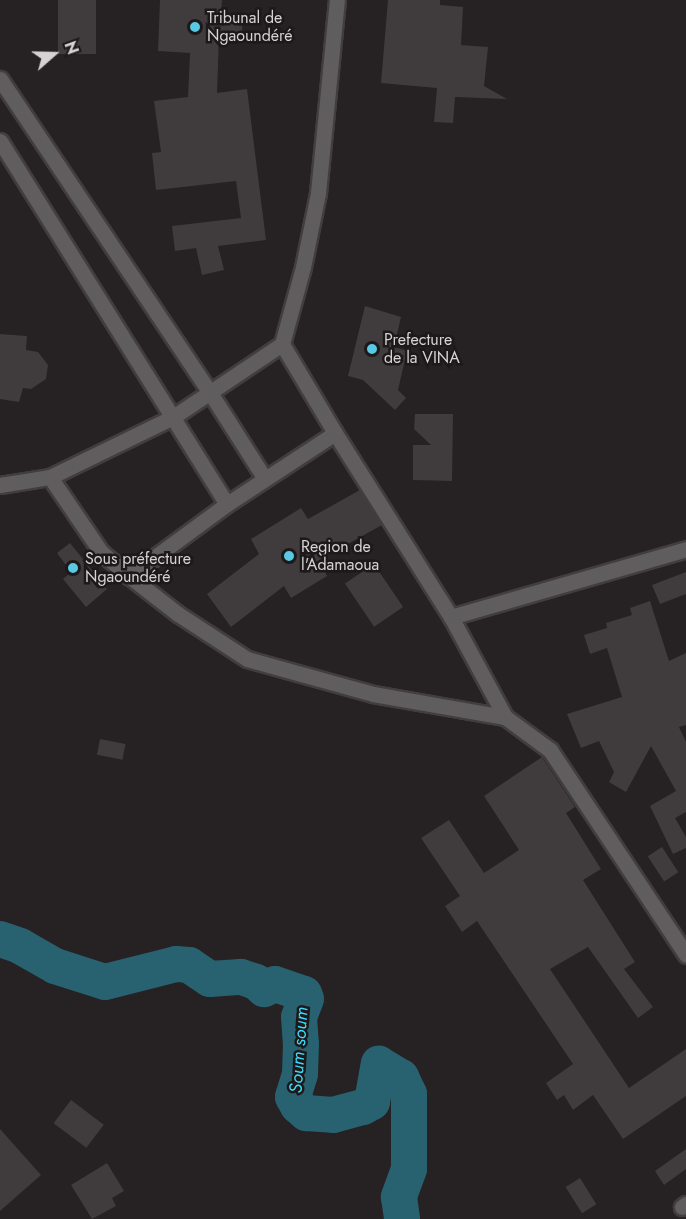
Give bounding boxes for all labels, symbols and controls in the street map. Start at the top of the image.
place label: Tribunal de Ngaoundéré [207,8,293,46]
marker: Tribunal de Ngaoundéré [188,20,202,34]
north arrow [24,24,84,84]
text: N [58,38,84,58]
place label: Prefecture de la VINA [384,330,460,368]
marker: Prefecture de la VINA [365,342,379,356]
place label: Region de l'Adamaoua [301,537,379,575]
place label: Sous préfecture Ngaoundéré [85,549,191,587]
marker: Region de l'Adamaoua [282,549,296,563]
marker: Sous préfecture Ngaoundéré [66,561,80,575]
water label: Soum soum [285,1006,313,1094]

